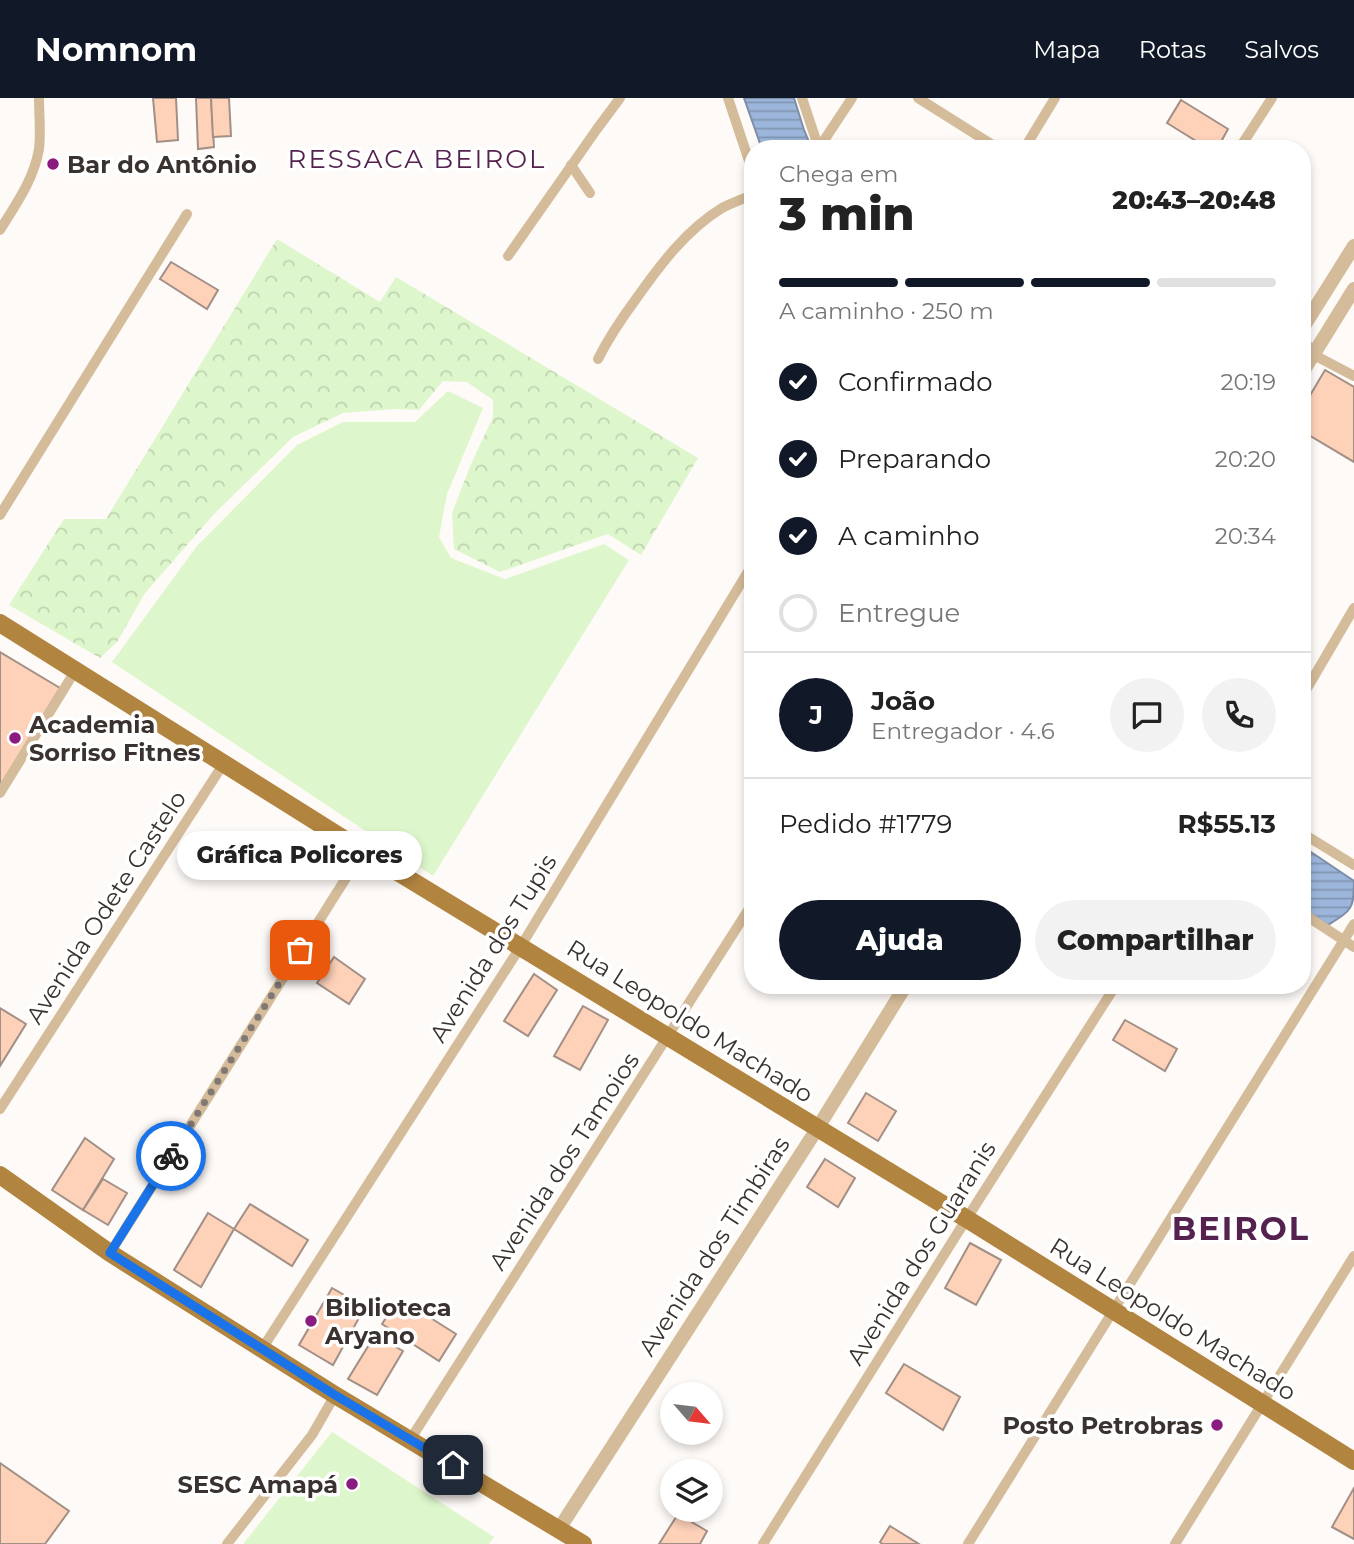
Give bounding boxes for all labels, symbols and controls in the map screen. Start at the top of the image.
text: Nomnom [35,29,197,69]
text: Mapa [1033,35,1101,64]
text: Rotas [1139,35,1206,64]
text: Salvos [1244,35,1319,64]
district label: RESSACA BEIROL [288,143,546,175]
place label: Bar do Antônio [67,150,257,179]
marker: Bar do Antônio [45,156,61,172]
text: Chega em [779,160,898,188]
text: 20:43–20:48 [1112,184,1276,216]
text: 3 min [779,185,915,242]
text: A caminho · 250 m [779,297,994,325]
icon: check [779,363,817,401]
text: Confirmado [838,366,993,398]
text: 20:19 [1221,368,1276,396]
icon: check [779,440,817,478]
text: Preparando [838,443,991,475]
text: 20:20 [1215,445,1276,473]
icon: check [779,517,817,555]
text: A caminho [838,520,979,552]
text: 20:34 [1215,522,1276,550]
text: Entregue [838,597,960,629]
button: chat [1110,678,1184,752]
button: phone [1202,678,1276,752]
text: João [871,685,935,717]
text: J [809,699,823,731]
place label: Academia Sorriso Fitnes [28,710,201,767]
text: Entregador · 4.6 [871,717,1055,745]
marker: Academia Sorriso Fitnes [7,730,23,746]
street label: Avenida Odete Castelo [20,785,192,1029]
text: Pedido #1779 [779,808,952,840]
text: R$55.13 [1178,808,1276,840]
callout: Gráfica Policores [177,831,422,880]
text: Gráfica Policores [196,841,403,869]
street label: Avenida dos Tupis [423,849,563,1047]
button: Ajuda [779,900,1021,980]
button: Compartilhar [1035,900,1276,980]
pin [270,920,330,980]
icon: bag [281,931,319,969]
street label: Rua Leopoldo Machado [562,933,818,1109]
street label: Avenida dos Tamoios [483,1047,645,1275]
courier [136,1121,206,1191]
street label: Avenida dos Timbiras [632,1131,796,1361]
street label: Avenida dos Guaranis [840,1136,1002,1370]
icon: bike [152,1137,190,1175]
district label: BEIROL [1172,1209,1310,1248]
street label: Rua Leopoldo Machado [1045,1231,1301,1407]
place label: Biblioteca Aryano [324,1293,451,1350]
marker: Biblioteca Aryano [303,1313,319,1329]
north arrow [660,1382,723,1446]
map controls [660,1382,723,1522]
place label: Posto Petrobras [1002,1411,1203,1440]
marker: Posto Petrobras [1209,1417,1225,1433]
pin [423,1435,483,1495]
icon: home [434,1446,472,1484]
button: layers [660,1459,723,1522]
place label: SESC Amapá [178,1470,338,1499]
marker: SESC Amapá [344,1476,360,1492]

